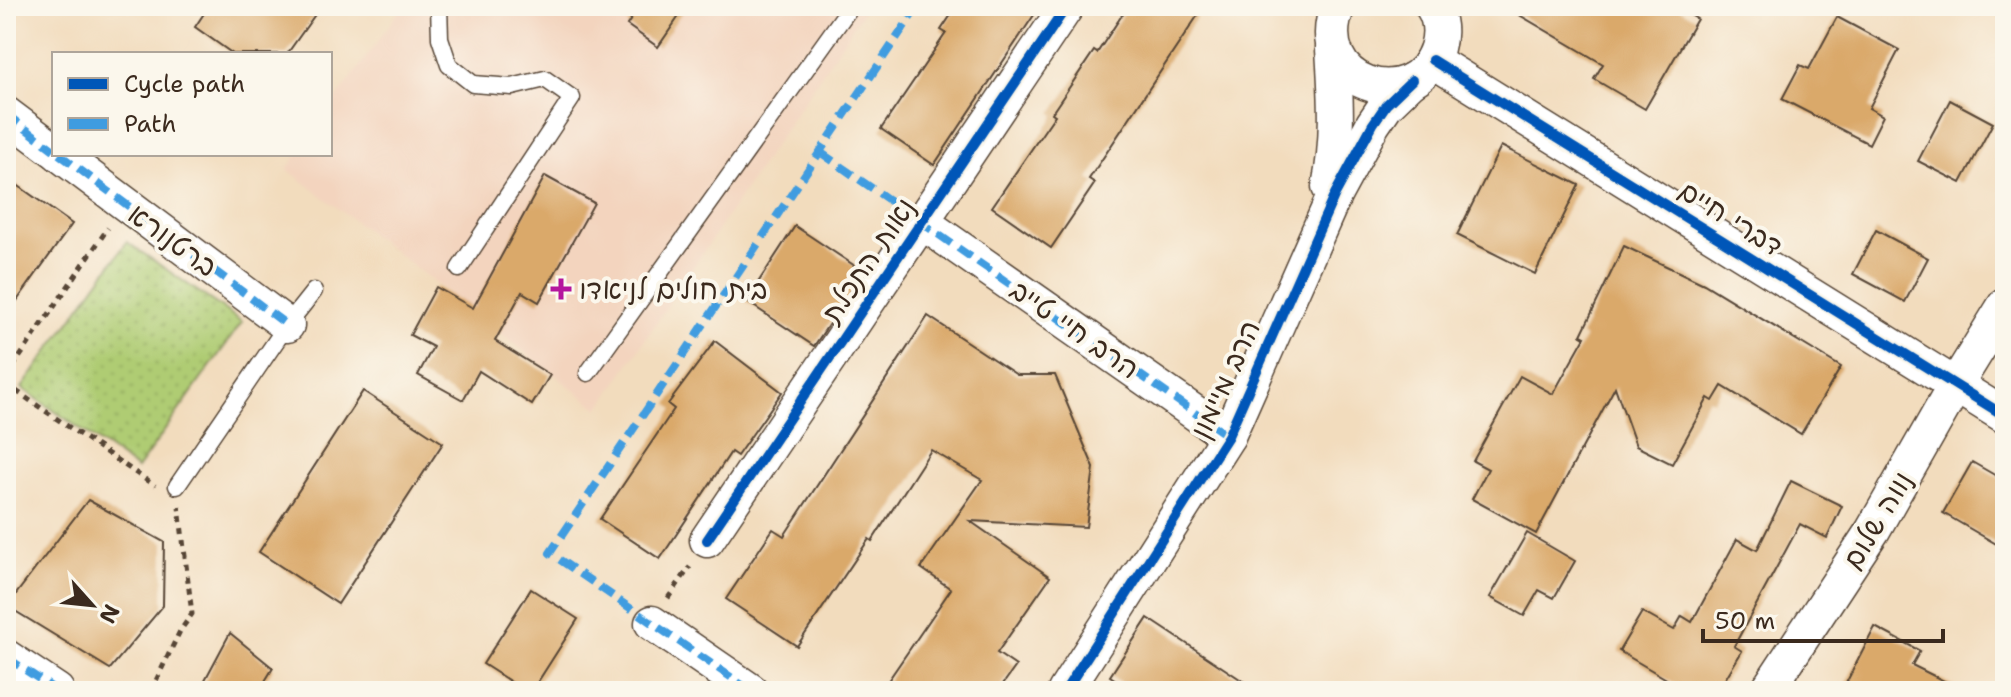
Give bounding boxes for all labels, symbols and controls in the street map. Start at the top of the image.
legend [52,52,332,156]
text: Cycle path [124,68,245,100]
text: Path [124,108,176,140]
street label: דברי חיים [1672,171,1790,265]
street label: נאות התכלת [811,190,924,332]
street label: ברטנורא [121,195,225,285]
place label: בית חולים לניאדו [579,270,768,308]
street label: הרב חיי טייב [1003,271,1147,387]
marker: בית חולים לניאדו [550,278,572,300]
street label: הרב מיימון [1181,314,1269,444]
street label: נווה שלום [1833,464,1921,576]
north arrow [52,565,132,645]
scale bar [1703,593,1943,643]
text: N [92,600,126,628]
text: 50 m [1715,605,1775,637]

